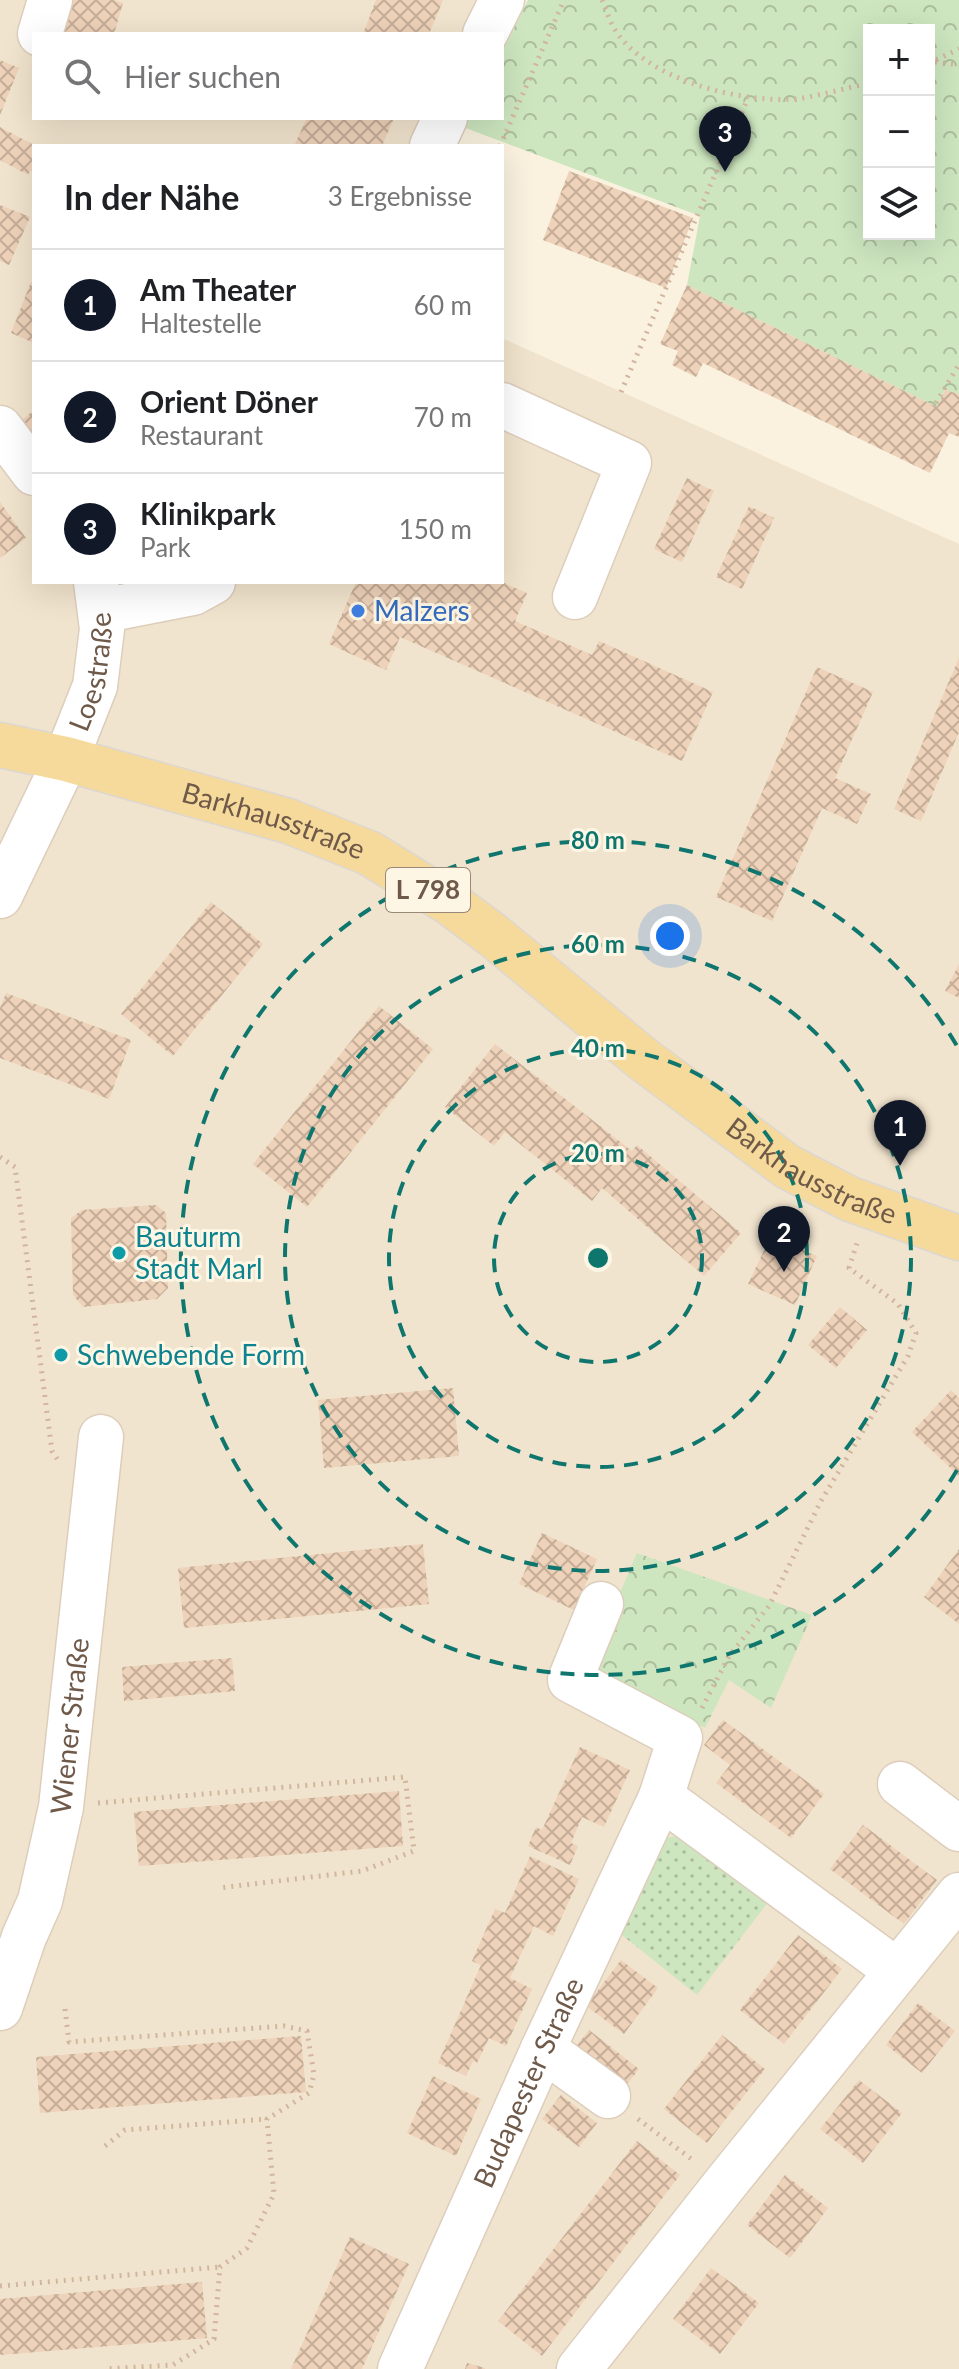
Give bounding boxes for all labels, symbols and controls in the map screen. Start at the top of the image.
map controls [863,24,935,240]
button: + [863,24,935,96]
search box [32,32,504,120]
icon: search [60,54,104,98]
text: Hier suchen [124,58,281,94]
button: − [863,96,935,168]
pin: 3 [699,106,751,172]
button: layers [863,168,935,240]
text: In der Nähe [64,176,239,217]
text: 3 Ergebnisse [328,180,472,212]
text: Am Theater [140,271,296,307]
text: 1 [82,289,98,321]
text: 60 m [414,289,472,321]
text: Haltestelle [140,307,262,339]
text: Orient Döner [140,383,318,419]
text: 2 [82,401,98,433]
text: 70 m [414,401,472,433]
text: Restaurant [140,419,263,451]
text: Klinikpark [140,495,276,531]
text: 3 [82,513,98,545]
text: 150 m [399,513,472,545]
text: Park [140,531,191,563]
place label: Malzers [374,593,470,627]
marker: Malzers [349,602,367,620]
street label: Loestraße [61,611,118,736]
street label: Barkhausstraße [178,774,370,866]
text: 80 m [571,825,625,854]
road number: L 798 [386,868,470,912]
your location [650,916,690,956]
text: 60 m [571,929,625,958]
text: 40 m [571,1033,625,1062]
pin: 1 [874,1100,926,1166]
street label: Barkhausstraße [720,1109,902,1230]
text: 20 m [571,1138,625,1167]
pin: 2 [758,1206,810,1272]
place label: Bauturm Stadt Marl [135,1219,263,1285]
marker: Bauturm Stadt Marl [110,1244,128,1262]
centre of rings [584,1244,612,1272]
place label: Schwebende Form [77,1337,305,1371]
marker: Schwebende Form [52,1346,70,1364]
street label: Wiener Straße [42,1636,95,1816]
street label: Budapester Straße [465,1972,590,2192]

